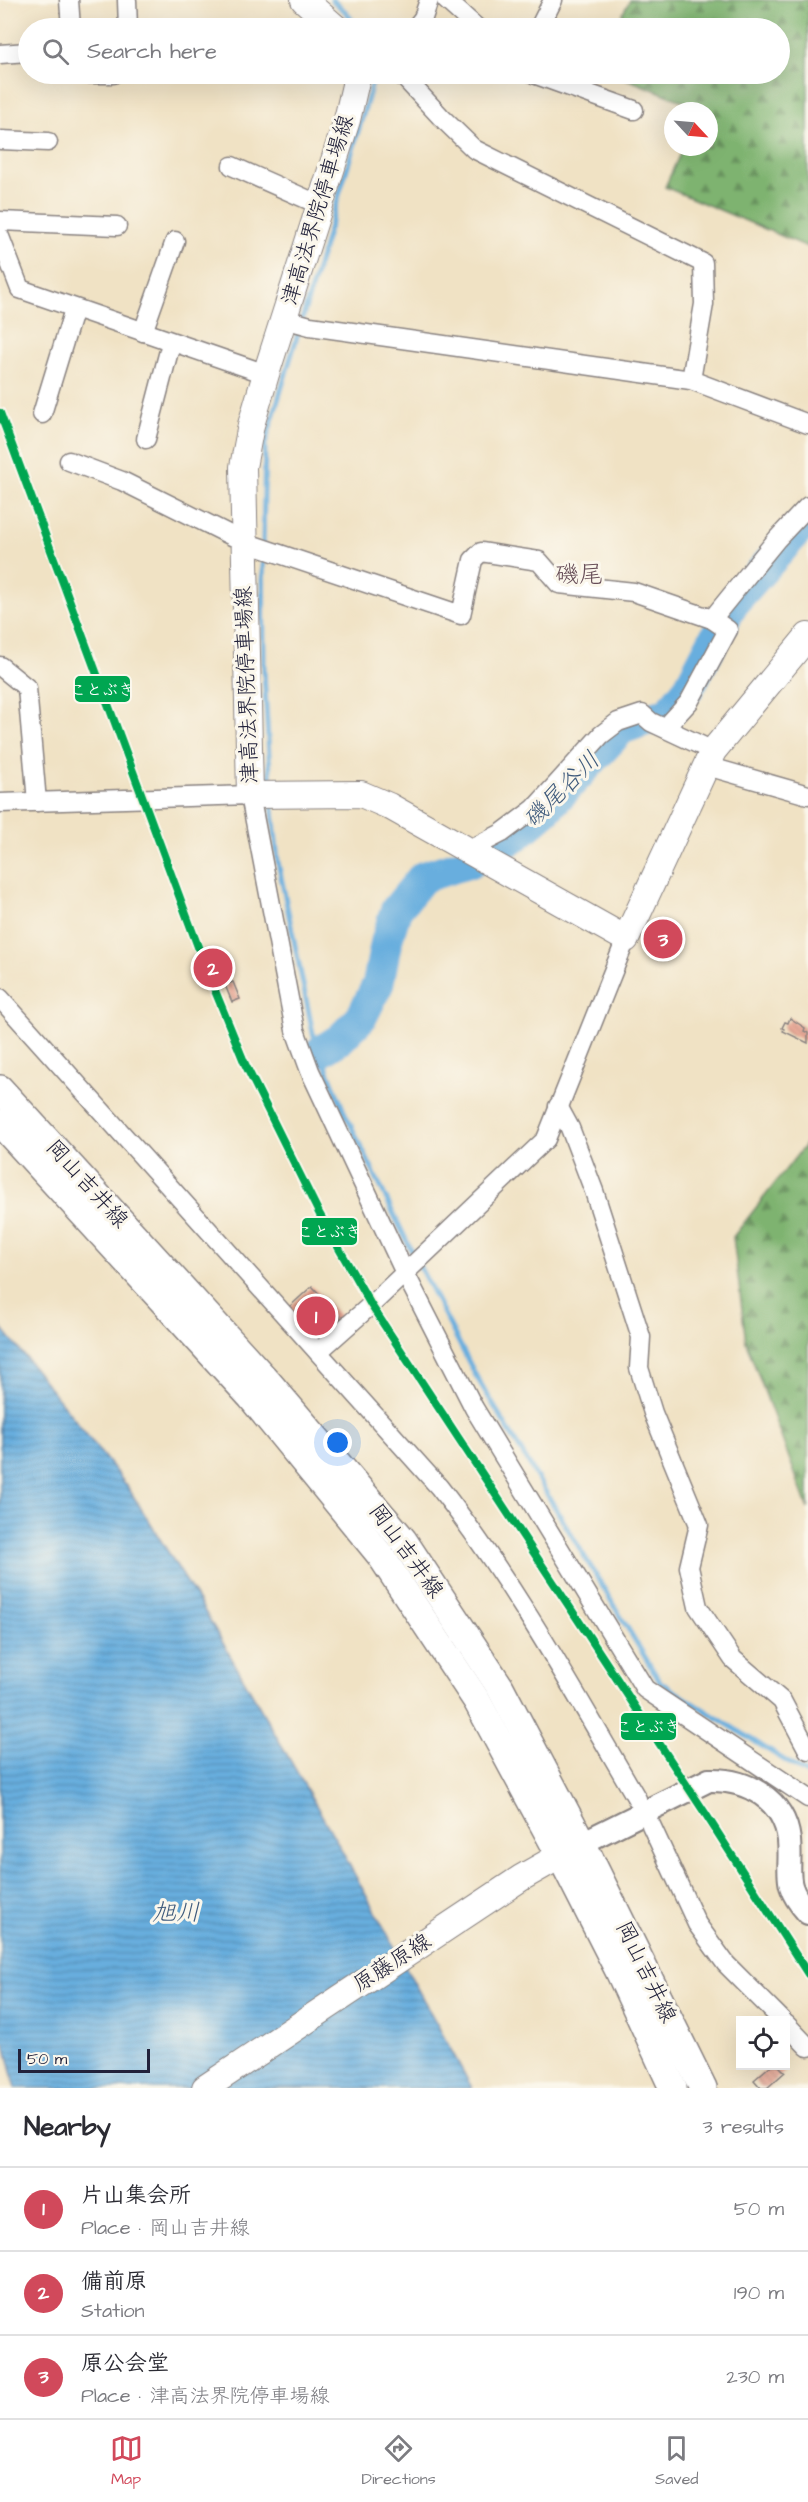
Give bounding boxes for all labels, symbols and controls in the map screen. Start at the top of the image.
search box [18,18,790,84]
icon: search [39,35,72,68]
text: Search here [87,36,217,67]
north arrow [664,102,718,156]
street label: 津高法界院停車場線 [274,111,362,309]
district label: 磯尾 [555,558,603,592]
street label: 津高法界院停車場線 [228,586,266,784]
line badge: ことぶき [74,675,131,703]
text: ことぶき [70,679,134,701]
water label: 磯尾谷川 [516,744,608,836]
pin: 3 [644,916,682,962]
pin: 2 [194,946,232,990]
street label: 岡山吉井線 [39,1133,135,1235]
line badge: ことぶき [301,1217,358,1246]
text: ことぶき [297,1221,361,1243]
pin: 1 [296,1294,336,1338]
your location [323,1428,352,1457]
street label: 岡山吉井線 [361,1497,451,1605]
line badge: ことぶき [620,1712,677,1741]
text: ことぶき [616,1716,680,1738]
water label: 旭川 [152,1896,200,1930]
street label: 岡山吉井線 [608,1916,684,2028]
street label: 原藤原線 [347,1926,437,2000]
map controls [736,2016,790,2070]
button: locate [736,2016,790,2070]
scale bar [18,2046,150,2074]
text: 50 m [27,2048,67,2070]
text: Nearby [24,2109,111,2145]
text: 3 results [702,2113,784,2141]
text: 片山集会所 [81,2180,191,2211]
text: 1 [42,2195,45,2223]
text: 50 m [734,2195,784,2223]
text: Place · 岡山吉井線 [81,2214,249,2242]
text: 備前原 [81,2266,147,2297]
text: 2 [38,2279,49,2307]
text: 190 m [734,2279,784,2307]
text: Station [81,2297,144,2325]
text: 原公会堂 [81,2348,169,2379]
text: 3 [38,2363,49,2391]
text: 230 m [726,2363,784,2391]
text: Place · 津高法界院停車場線 [81,2382,329,2410]
tab: Map [110,2432,143,2490]
tab: Directions [362,2432,436,2490]
tab: Saved [655,2432,698,2490]

